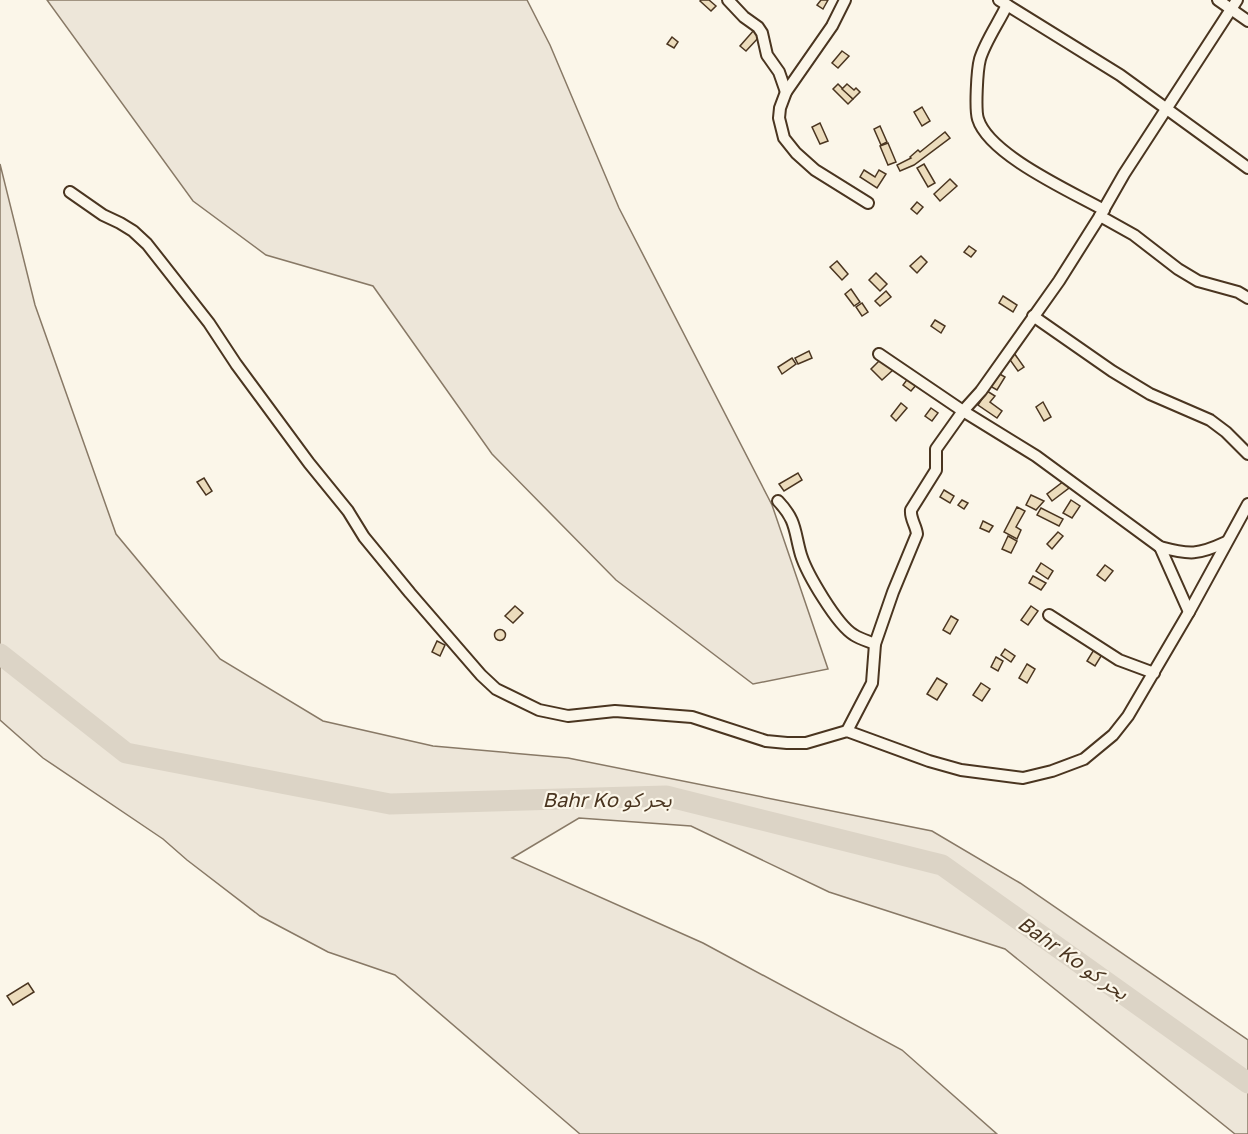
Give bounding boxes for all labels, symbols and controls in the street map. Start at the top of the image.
water label: Bahr Ko بحر كو [543,787,672,812]
water label: Bahr Ko بحر كو [1013,910,1134,1005]

